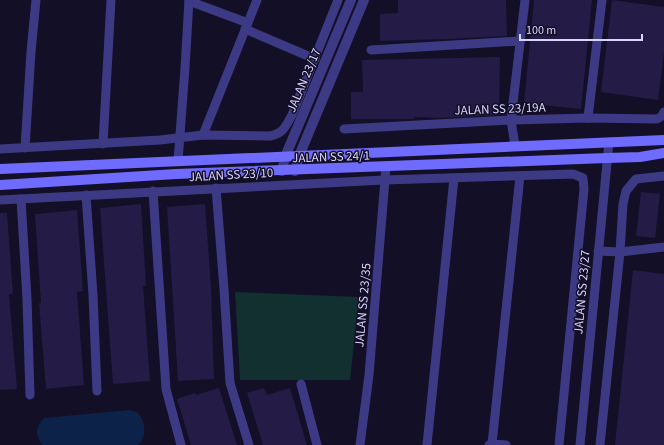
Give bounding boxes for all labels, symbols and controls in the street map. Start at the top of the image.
scale bar [520,16,642,42]
text: 100 m [526,22,556,39]
street label: JALAN 23/17 [282,46,326,115]
street label: JALAN SS 23/19A [454,98,547,120]
street label: JALAN SS 24/1 [292,147,370,167]
street label: JALAN SS 23/10 [188,164,274,186]
street label: JALAN SS 23/27 [569,249,595,335]
street label: JALAN SS 23/35 [350,262,376,348]

